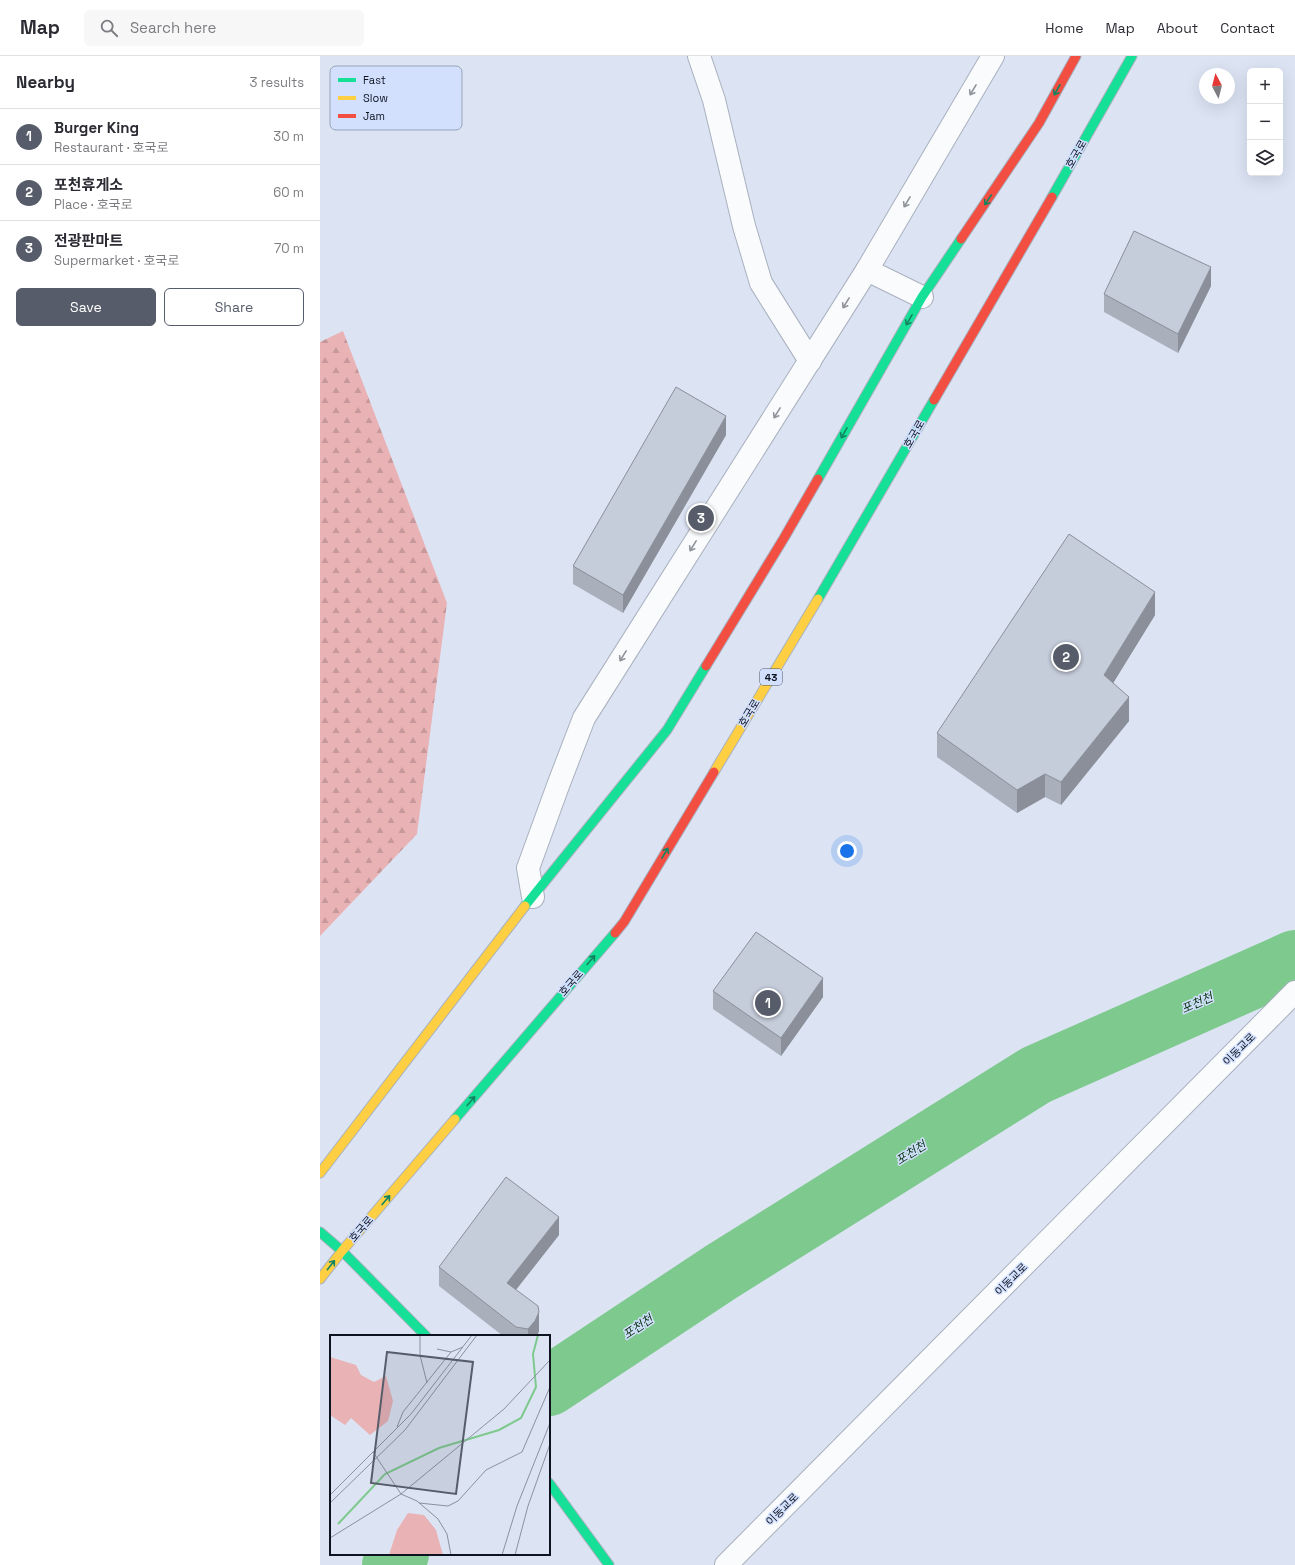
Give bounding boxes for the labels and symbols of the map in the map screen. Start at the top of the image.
legend [330,66,462,130]
north arrow [1199,68,1235,104]
text: Fast [363,73,386,87]
one-way arrow [969,84,977,96]
one-way arrow [1053,84,1061,96]
text: Slow [363,91,388,105]
text: Jam [363,109,385,123]
street label: 호국로 [1062,137,1090,171]
one-way arrow [983,194,991,206]
one-way arrow [903,196,911,208]
one-way arrow [842,297,850,309]
one-way arrow [905,314,913,326]
one-way arrow [773,407,781,418]
street label: 호국로 [900,417,928,451]
one-way arrow [840,427,848,439]
pin: 3 [688,503,714,533]
one-way arrow [688,540,696,552]
pin: 2 [1053,642,1079,672]
one-way arrow [619,650,627,662]
road number: 43 [760,669,782,685]
street label: 호국로 [735,696,763,730]
your location [837,841,857,861]
one-way arrow [662,847,670,859]
one-way arrow [587,954,596,965]
street label: 호국로 [556,967,586,999]
pin: 1 [755,988,781,1018]
water label: 포천천 [1179,988,1217,1017]
street label: 이동교로 [1220,1030,1258,1068]
one-way arrow [466,1096,475,1106]
water label: 포천천 [893,1136,931,1169]
one-way arrow [381,1195,390,1205]
street label: 호국로 [346,1213,376,1245]
one-way arrow [327,1259,336,1270]
street label: 이동교로 [992,1260,1030,1298]
water label: 포천천 [620,1310,658,1343]
inset map [330,1335,550,1555]
street label: 이동교로 [763,1490,801,1528]

